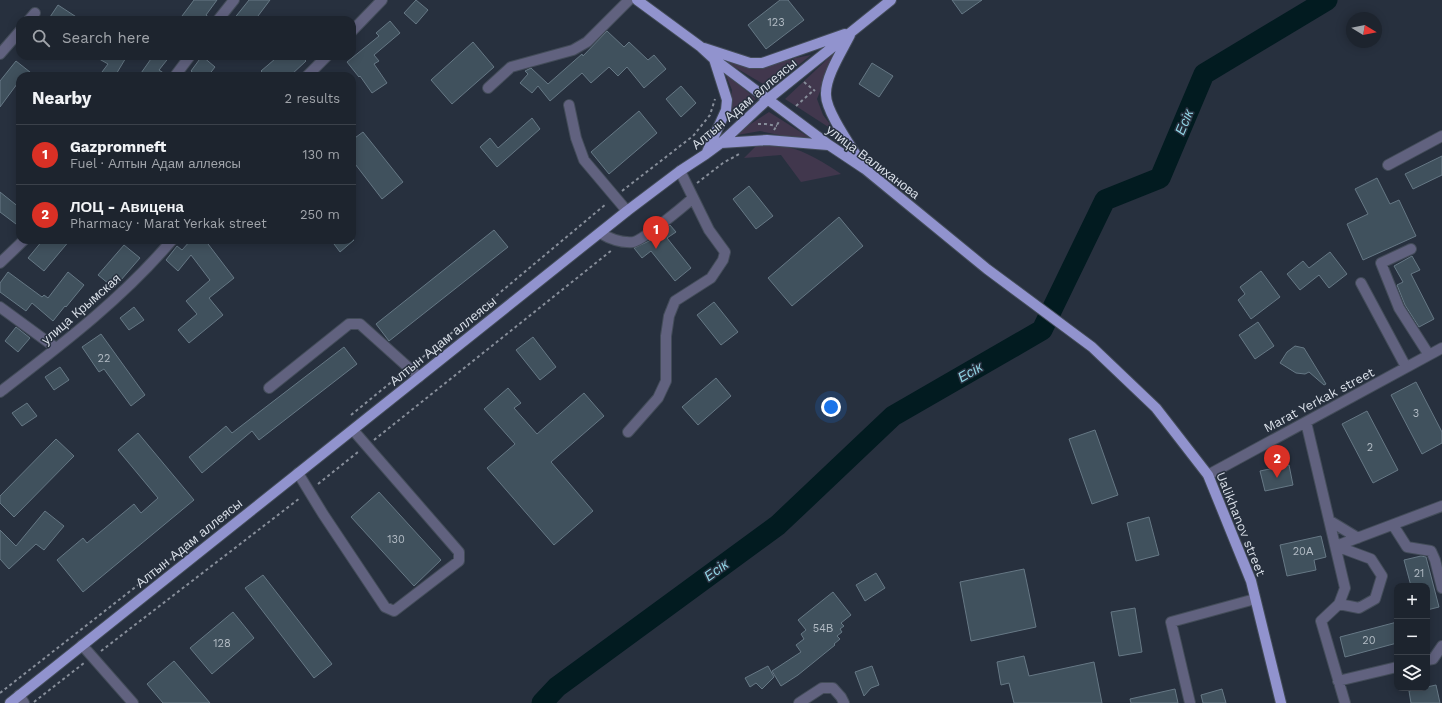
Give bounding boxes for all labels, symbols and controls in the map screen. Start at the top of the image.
north arrow [1346,12,1382,48]
search box [16,16,356,60]
house number: 123 [767,16,785,29]
icon: search [30,27,52,49]
text: Search here [62,29,150,47]
street label: Алтын Адам аллеясы [688,56,800,152]
text: Nearby [32,88,91,108]
text: 2 results [285,91,340,106]
water label: Есік [1172,106,1197,137]
street label: улица Валиханова [823,122,923,202]
text: Gazpromneft [70,138,166,156]
text: 1 [42,147,48,162]
text: 130 m [302,147,340,162]
text: Fuel · Алтын Адам аллеясы [70,156,241,171]
text: ЛОЦ - Авицена [70,198,184,216]
text: 2 [41,207,49,222]
text: 250 m [300,207,340,222]
text: Pharmacy · Marat Yerkak street [70,216,267,231]
pin: 1 [643,216,669,249]
street label: улица Крымская [38,271,124,347]
street label: Алтын Адам аллеясы [387,293,499,389]
house number: 22 [98,352,110,365]
water label: Есік [955,358,986,385]
street label: Marat Yerkak street [1261,364,1377,435]
your location [821,397,841,417]
house number: 3 [1413,407,1419,420]
house number: 2 [1367,441,1373,454]
pin: 2 [1264,445,1290,478]
street label: Ualikhanov street [1213,470,1269,579]
street label: Алтын Адам аллеясы [133,495,245,591]
house number: 130 [387,533,405,546]
house number: 20А [1293,545,1314,558]
water label: Есік [701,555,732,584]
house number: 21 [1414,567,1424,580]
map controls [1394,583,1430,691]
button: + [1394,583,1430,619]
button: − [1394,619,1430,655]
house number: 54В [813,622,833,635]
house number: 20 [1362,634,1376,647]
house number: 128 [213,637,231,650]
button: layers [1394,655,1430,691]

